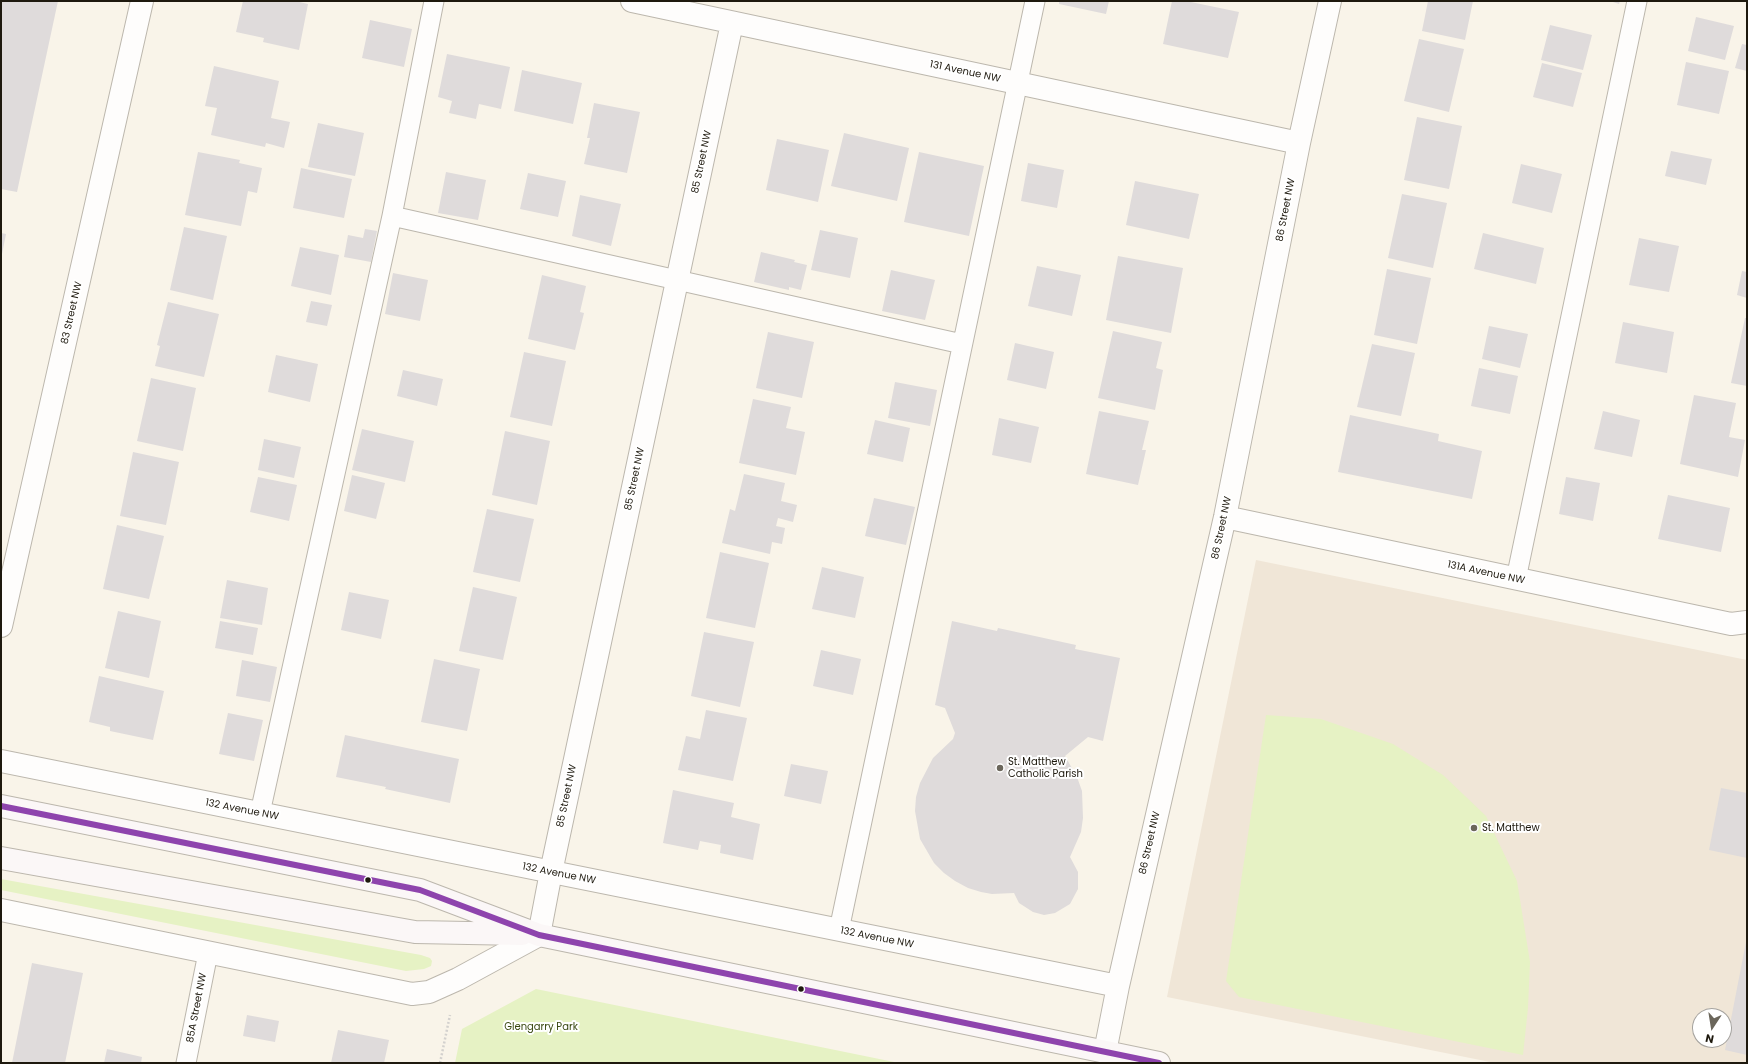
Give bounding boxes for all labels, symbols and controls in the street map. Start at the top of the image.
street label: 131 Avenue NW [929,59,1001,85]
street label: 85 Street NW [689,129,715,195]
street label: 86 Street NW [1274,177,1298,243]
street label: 83 Street NW [59,281,85,345]
street label: 85 Street NW [622,446,648,512]
street label: 86 Street NW [1209,495,1235,561]
street label: 131A Avenue NW [1446,559,1526,587]
place label: St. Matthew Catholic Parish [1008,756,1083,780]
street label: 85 Street NW [554,763,580,829]
marker: St. Matthew Catholic Parish [995,763,1005,773]
street label: 132 Avenue NW [204,797,280,823]
street label: 86 Street NW [1137,810,1163,876]
place label: St. Matthew [1482,822,1540,834]
marker: St. Matthew [1469,823,1479,833]
street label: 132 Avenue NW [521,861,597,887]
unlabelled marker [363,875,373,885]
street label: 132 Avenue NW [839,925,915,951]
street label: 85A Street NW [184,972,210,1044]
unlabelled marker [796,984,806,994]
north arrow [1692,1008,1732,1048]
park label: Glengarry Park [504,1021,578,1033]
text: N [1704,1030,1715,1047]

